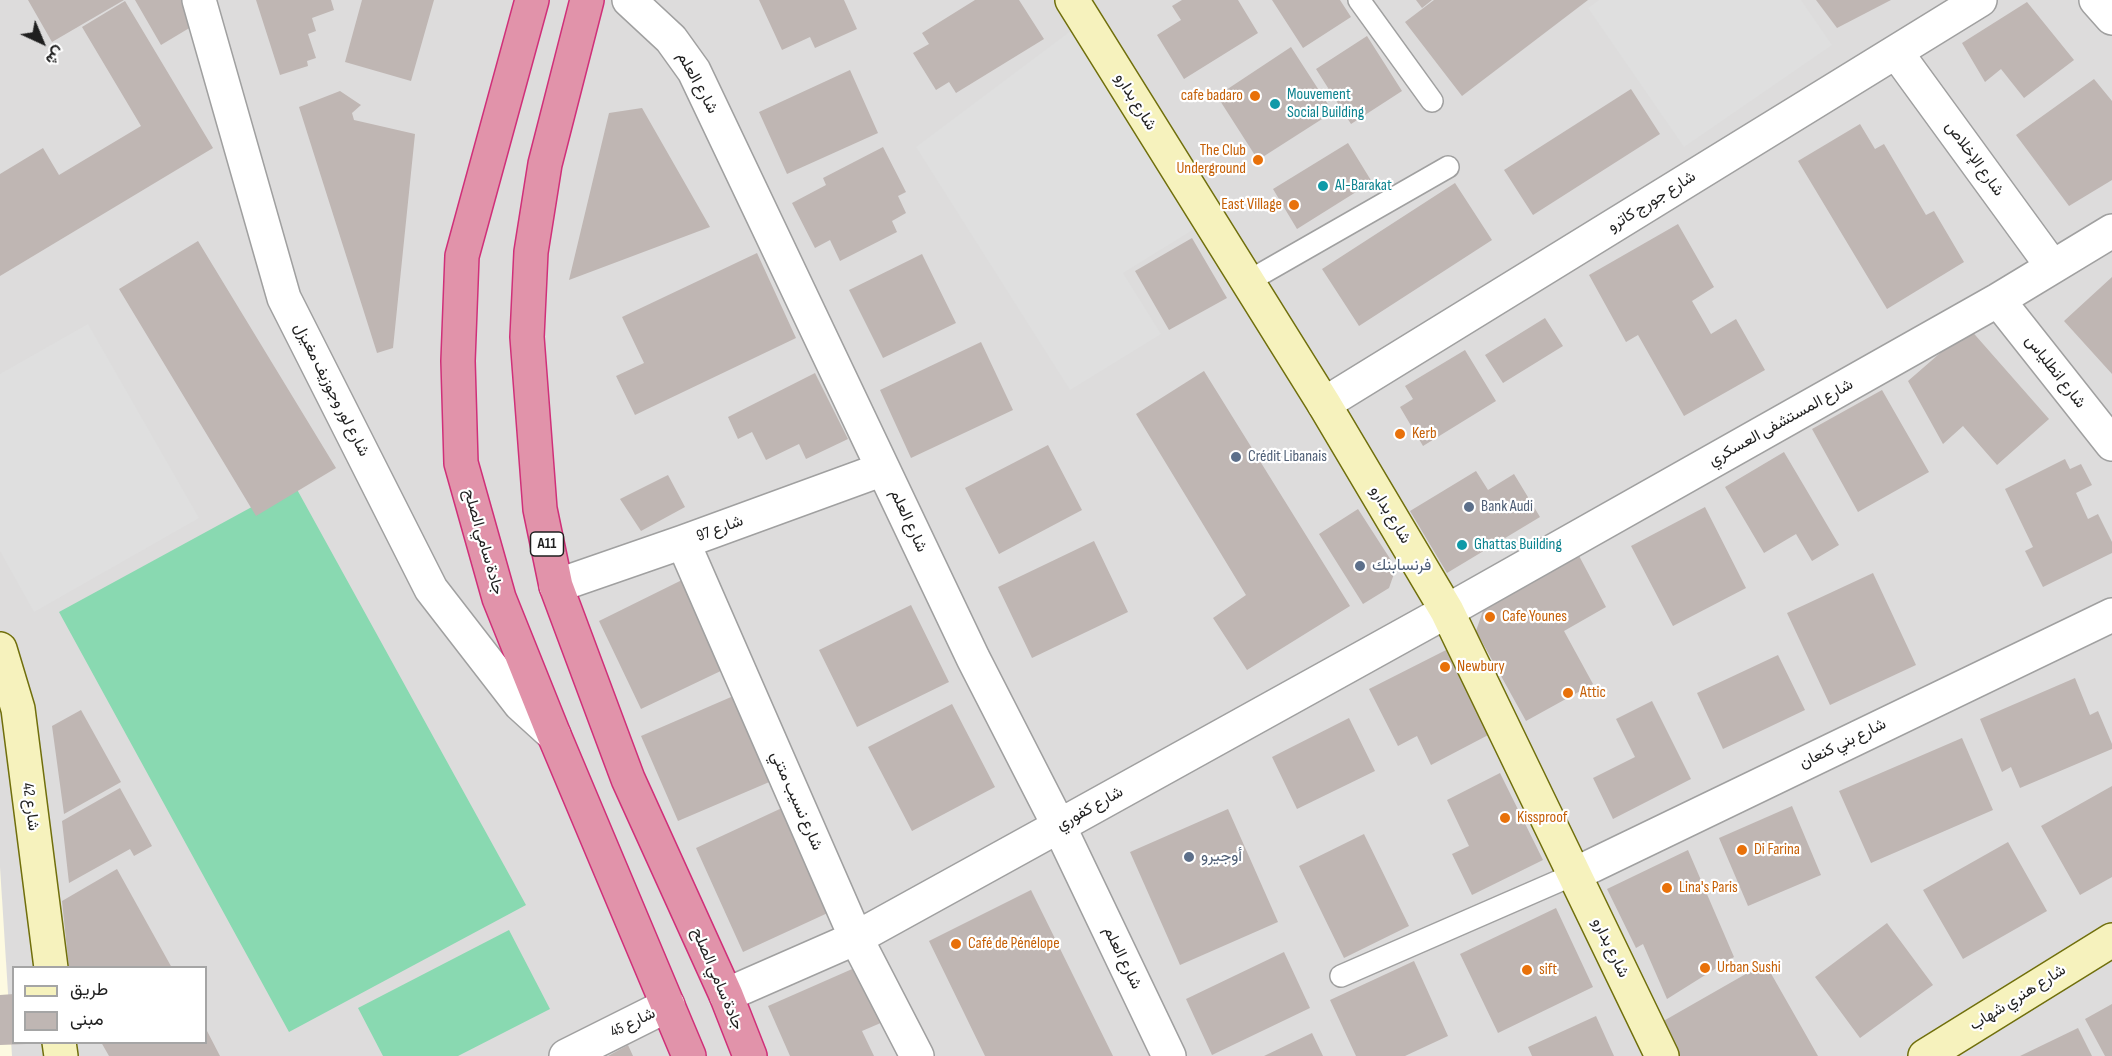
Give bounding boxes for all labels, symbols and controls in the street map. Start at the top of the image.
north arrow [12,12,72,72]
text: ش [41,42,68,69]
street label: شارع العلم [672,49,722,117]
street label: شارع بدارو [1110,70,1160,134]
place label: Mouvement Social Building [1287,85,1364,123]
place label: cafe badaro [1181,86,1243,106]
marker: cafe badaro [1248,89,1262,103]
marker: Mouvement Social Building [1268,97,1282,111]
street label: شارع الإخلاص [1940,118,2008,200]
place label: The Club Underground [1176,141,1246,179]
marker: The Club Underground [1251,153,1265,167]
street label: شارع جورج كاترو [1604,167,1700,237]
place label: Al-Barakat [1335,176,1392,196]
marker: Al-Barakat [1316,179,1330,193]
place label: East Village [1221,195,1282,215]
marker: East Village [1287,198,1301,212]
street label: شارع لور وجوزيف مغيزل [289,320,373,460]
street label: شارع انطلياس [2020,332,2090,412]
street label: شارع المستشفى العسكري [1705,375,1857,471]
place label: Kerb [1412,424,1437,444]
marker: Kerb [1393,427,1407,441]
place label: Crédit Libanais [1248,447,1327,467]
marker: Crédit Libanais [1229,450,1243,464]
street label: شارع بدارو [1365,483,1415,547]
street label: شارع العلم [885,486,931,556]
street label: جادة سامي الصلح [459,487,507,597]
place label: Bank Audi [1481,497,1533,517]
marker: Bank Audi [1462,500,1476,514]
street label: شارع 97 [694,512,746,546]
road number: A11 [530,532,564,556]
place label: Ghattas Building [1474,535,1562,555]
marker: Ghattas Building [1455,538,1469,552]
place label: فرنسابنك [1372,556,1431,576]
marker: فرنسابنك [1353,559,1367,573]
place label: Cafe Younes [1502,607,1567,627]
marker: Cafe Younes [1483,610,1497,624]
place label: Newbury [1457,657,1505,677]
marker: Newbury [1438,660,1452,674]
place label: Attic [1580,683,1606,703]
marker: Attic [1561,686,1575,700]
street label: شارع بني كنعان [1796,715,1890,773]
street label: شارع نسيب متني [766,748,826,854]
street label: شارع 42 [18,782,42,832]
street label: شارع كفوري [1053,783,1127,835]
place label: Kissproof [1517,808,1567,828]
marker: Kissproof [1498,811,1512,825]
place label: Di Farina [1754,840,1800,860]
marker: Di Farina [1735,843,1749,857]
place label: أوجيرو [1201,847,1242,867]
marker: أوجيرو [1182,850,1196,864]
place label: Lina's Paris [1679,878,1738,898]
marker: Lina's Paris [1660,881,1674,895]
street label: شارع بدارو [1587,915,1633,981]
street label: شارع العلم [1099,923,1145,993]
street label: جادة سامي الصلح [687,925,747,1033]
place label: Café de Pénélope [968,934,1060,954]
marker: Café de Pénélope [949,937,963,951]
place label: Urban Sushi [1717,958,1781,978]
place label: sift [1539,960,1557,980]
marker: Urban Sushi [1698,961,1712,975]
street label: شارع هنري شهاب [1966,961,2070,1035]
marker: sift [1520,963,1534,977]
legend [12,966,207,1044]
text: طريق [70,979,108,1000]
street label: شارع 45 [607,1004,659,1042]
text: مبنى [70,1009,104,1030]

